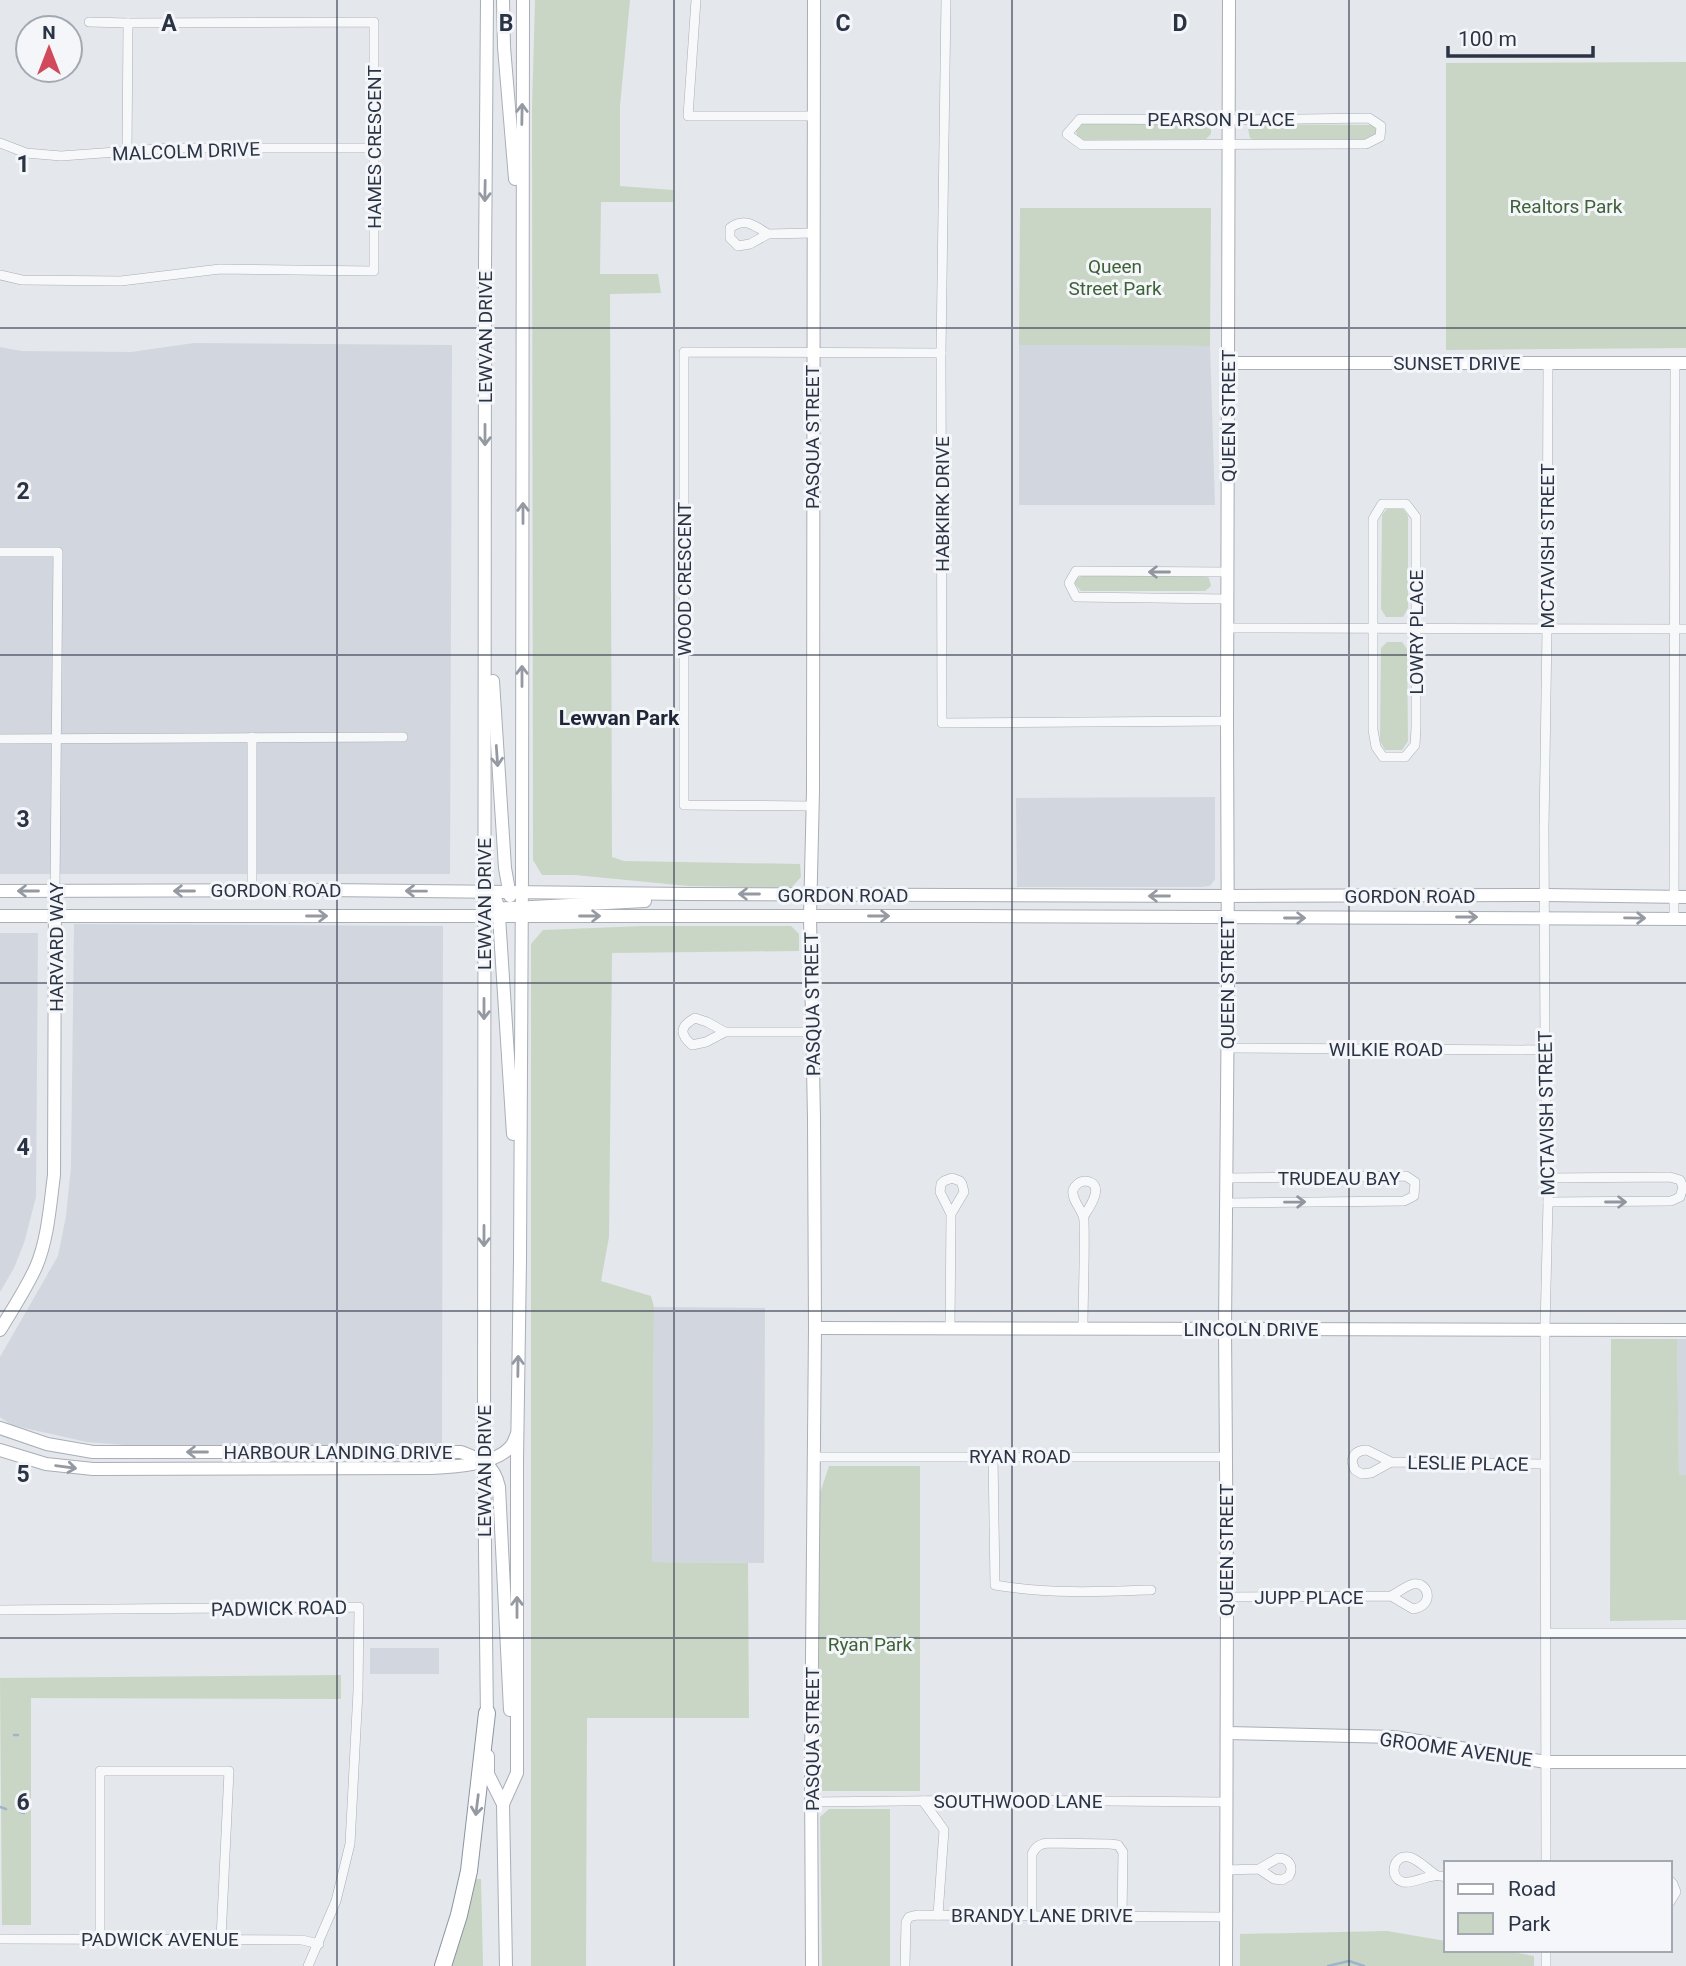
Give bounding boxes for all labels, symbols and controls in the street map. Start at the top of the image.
text: A [161,10,177,37]
text: B [499,10,513,37]
text: C [835,10,851,37]
text: D [1173,10,1187,37]
north arrow [14,14,84,84]
scale bar [1448,14,1593,58]
text: N [42,21,56,44]
text: 100 m [1458,27,1517,51]
street label: HAMES CRESCENT [363,65,386,229]
one-way arrow [515,103,529,126]
street label: PEARSON PLACE [1147,108,1295,131]
street label: MALCOLM DRIVE [112,137,261,166]
text: 1 [16,151,30,178]
one-way arrow [479,179,492,202]
park label: Realtors Park [1510,195,1623,218]
park label: Queen Street Park [1068,255,1162,300]
street label: LEWVAN DRIVE [474,271,497,403]
street label: QUEEN STREET [1217,350,1240,482]
street label: SUNSET DRIVE [1393,352,1521,375]
street label: PASQUA STREET [801,365,824,509]
one-way arrow [478,423,492,446]
street label: HABKIRK DRIVE [931,436,954,572]
street label: MCTAVISH STREET [1536,463,1559,629]
text: 2 [16,478,30,505]
one-way arrow [516,502,530,525]
street label: WOOD CRESCENT [673,502,696,656]
one-way arrow [1148,565,1171,579]
street label: LOWRY PLACE [1405,569,1428,694]
one-way arrow [515,665,529,688]
district label: Lewvan Park [559,706,680,730]
one-way arrow [491,744,504,767]
text: 3 [16,806,30,833]
street label: LEWVAN DRIVE [473,838,496,970]
street label: GORDON ROAD [211,879,341,902]
street label: HARVARD WAY [45,882,68,1012]
one-way arrow [16,884,39,898]
one-way arrow [173,884,196,898]
one-way arrow [405,884,428,897]
street label: GORDON ROAD [778,884,908,907]
street label: GORDON ROAD [1345,885,1475,908]
one-way arrow [738,887,761,901]
one-way arrow [1148,889,1171,903]
one-way arrow [305,909,328,923]
one-way arrow [578,909,601,923]
one-way arrow [867,909,890,923]
one-way arrow [1455,910,1478,924]
one-way arrow [1283,911,1306,925]
one-way arrow [1623,911,1646,925]
street label: QUEEN STREET [1216,917,1239,1049]
street label: PASQUA STREET [800,932,825,1076]
one-way arrow [477,997,491,1020]
street label: MCTAVISH STREET [1534,1030,1559,1196]
street label: WILKIE ROAD [1329,1038,1443,1061]
text: 4 [16,1134,30,1161]
street label: TRUDEAU BAY [1278,1167,1401,1190]
one-way arrow [1284,1195,1307,1209]
one-way arrow [1605,1195,1628,1209]
one-way arrow [477,1225,491,1248]
street label: LINCOLN DRIVE [1183,1318,1319,1341]
one-way arrow [511,1355,525,1378]
street label: LEWVAN DRIVE [473,1405,496,1537]
street label: HARBOUR LANDING DRIVE [224,1441,453,1464]
street label: RYAN ROAD [969,1445,1071,1468]
one-way arrow [186,1446,209,1459]
street label: LESLIE PLACE [1407,1451,1529,1476]
one-way arrow [54,1460,77,1473]
text: 5 [16,1461,30,1488]
street label: QUEEN STREET [1215,1484,1238,1616]
street label: JUPP PLACE [1254,1586,1364,1609]
street label: PADWICK ROAD [211,1596,347,1621]
one-way arrow [510,1596,524,1619]
park label: Ryan Park [828,1633,913,1656]
street label: PASQUA STREET [801,1667,824,1811]
street label: GROOME AVENUE [1378,1727,1534,1772]
text: 6 [16,1789,30,1816]
street label: SOUTHWOOD LANE [934,1790,1103,1813]
one-way arrow [470,1793,483,1816]
legend [1444,1861,1672,1952]
text: Road [1508,1877,1556,1901]
street label: BRANDY LANE DRIVE [951,1904,1133,1927]
text: Park [1508,1912,1551,1936]
street label: PADWICK AVENUE [81,1928,239,1951]

